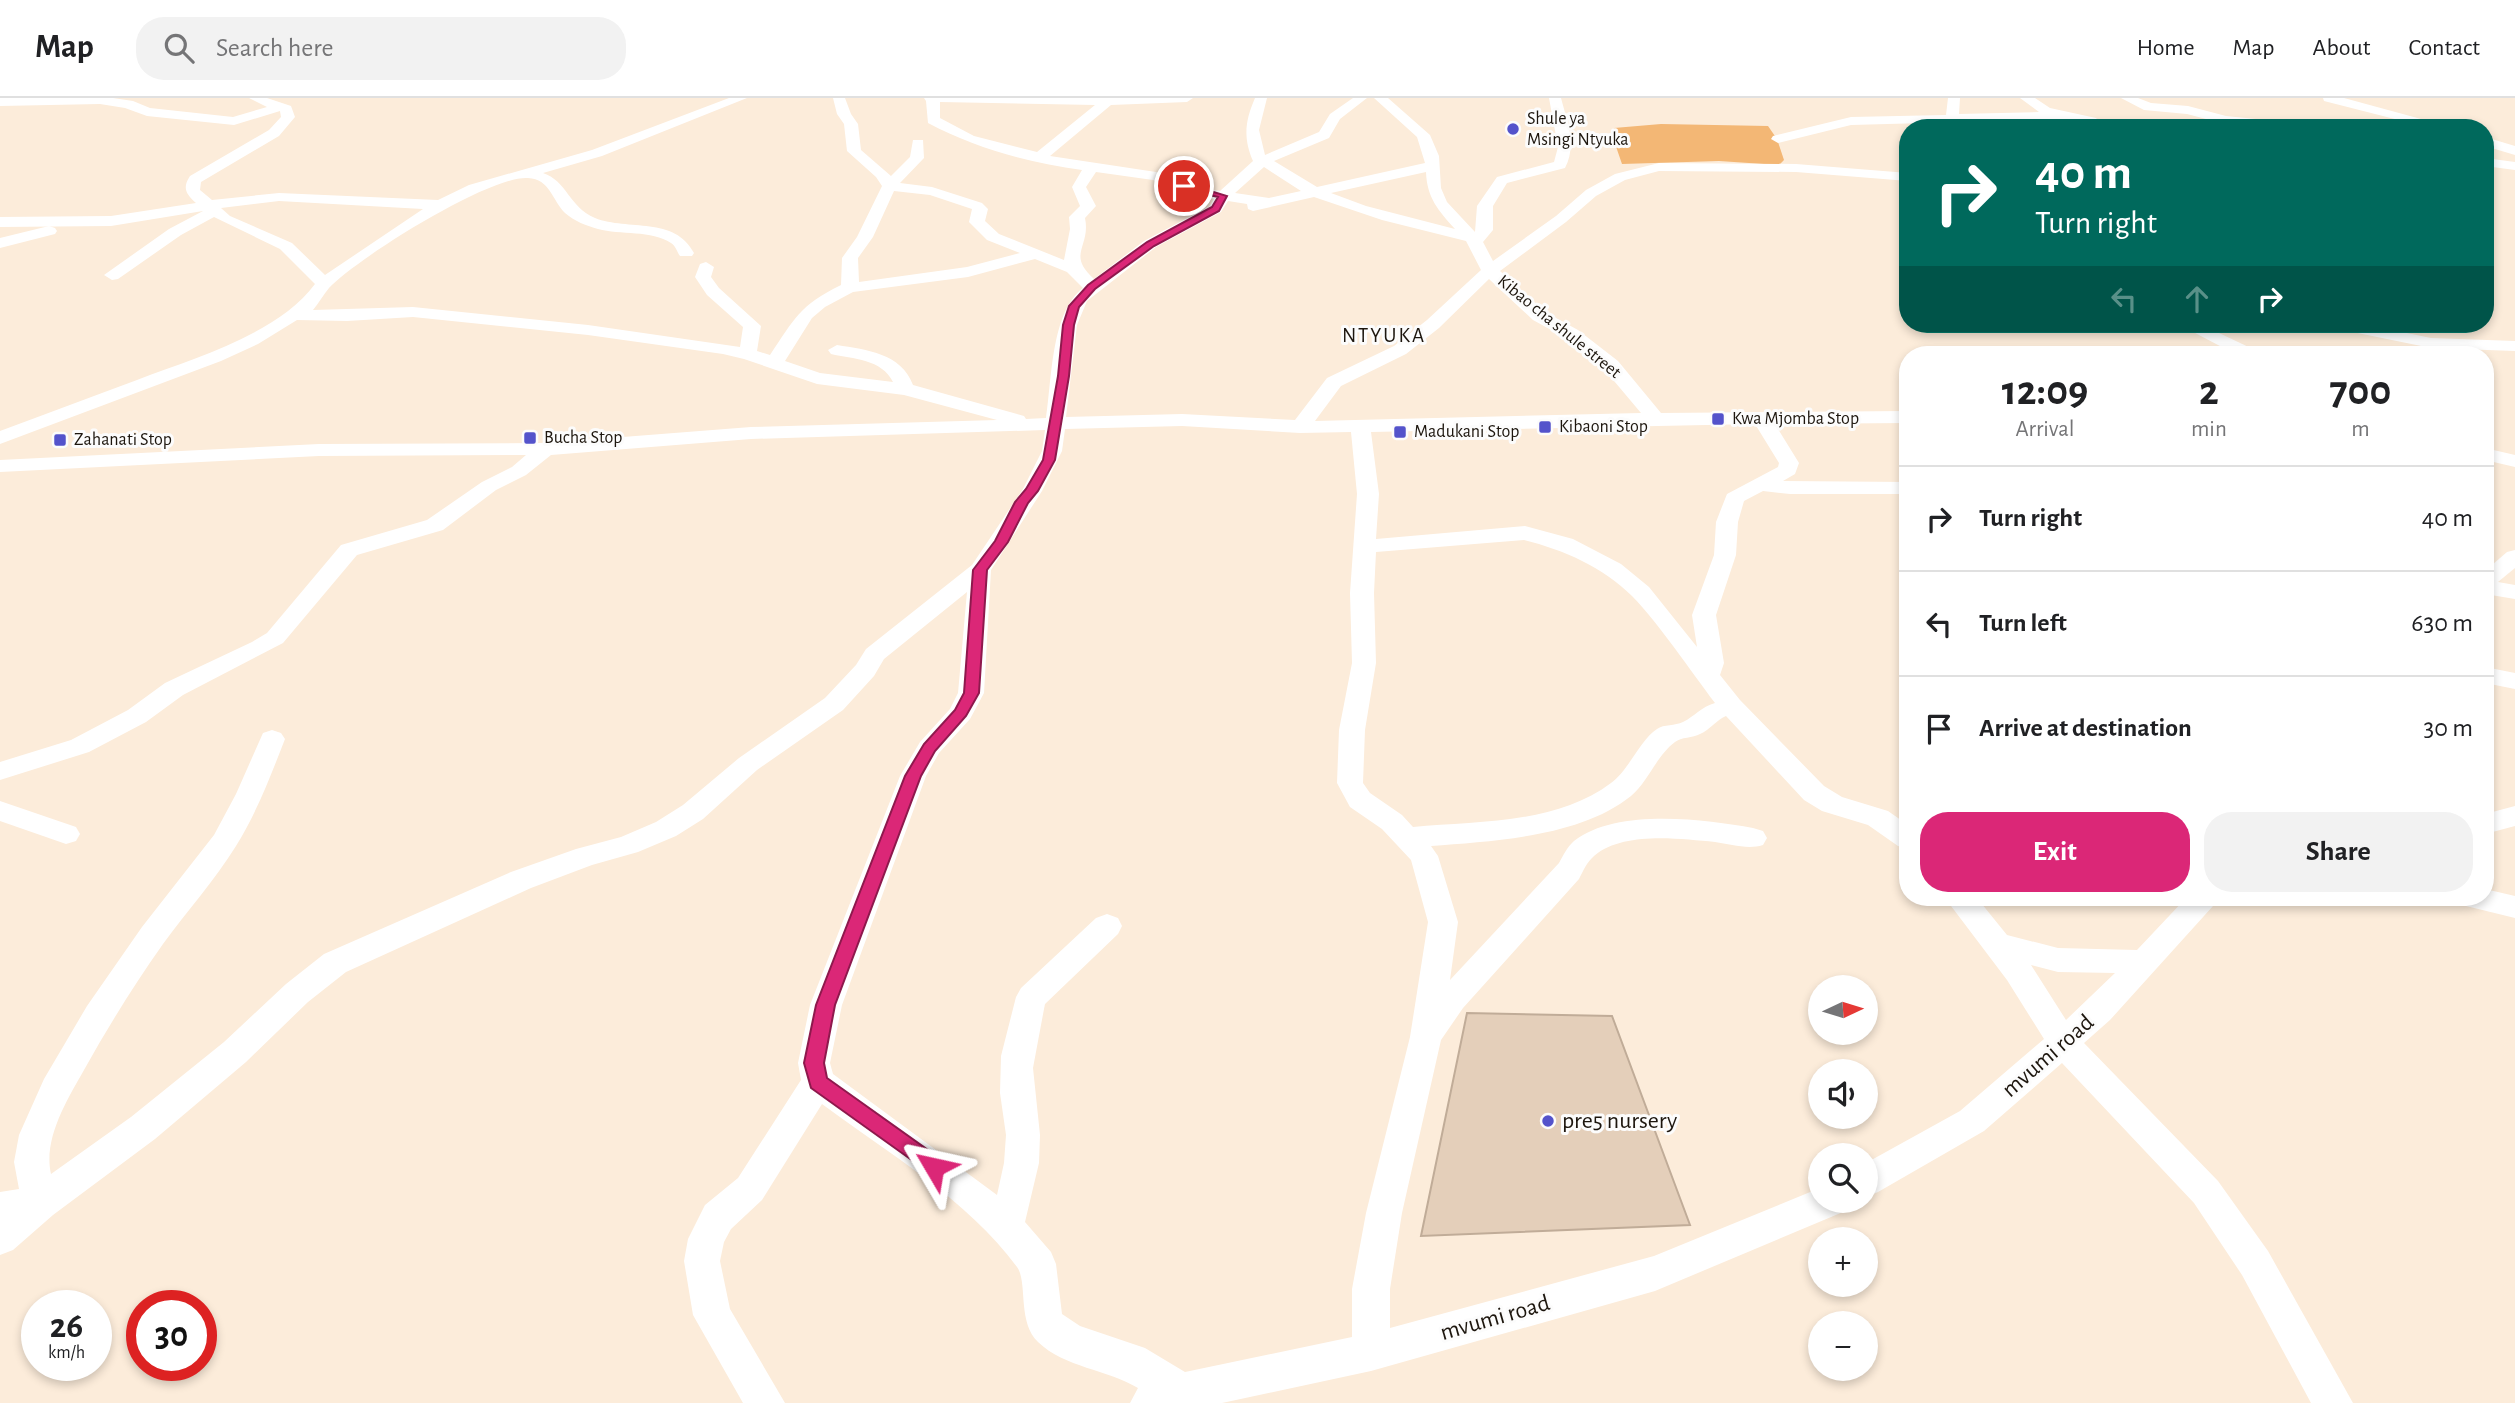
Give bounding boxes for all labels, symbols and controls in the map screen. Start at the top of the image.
search box [136,17,626,80]
icon: search [160,29,198,67]
text: Map [35,31,94,64]
text: Search here [216,35,334,61]
text: Home [2137,36,2195,60]
text: Map [2233,36,2275,60]
text: About [2313,36,2370,60]
text: Contact [2408,36,2480,60]
place label: Shule ya Msingi Ntyuka [1527,110,1628,149]
marker: Shule ya Msingi Ntyuka [1505,121,1521,137]
icon: right [1920,147,2011,238]
text: 40 m [2035,149,2132,198]
pin [1154,156,1214,216]
icon: arrive [1165,167,1203,205]
text: Turn right [2035,207,2157,239]
street label: Kibao cha shule street [1494,272,1624,382]
icon: left [2105,280,2143,318]
icon: ahead [2178,280,2216,318]
icon: right [2251,280,2289,318]
district label: NTYUKA [1342,325,1426,346]
text: 12:09 [2002,370,2088,412]
text: 2 [2199,370,2219,412]
text: 700 [2329,370,2391,412]
place label: Kwa Mjomba Stop [1732,410,1859,428]
marker: Kwa Mjomba Stop [1710,411,1726,427]
place label: Kibaoni Stop [1559,418,1648,436]
text: Arrival [2015,418,2075,441]
text: min [2191,418,2227,441]
text: m [2351,418,2370,441]
marker: Kibaoni Stop [1537,419,1553,435]
place label: Madukani Stop [1414,423,1519,441]
marker: Madukani Stop [1392,424,1408,440]
place label: Bucha Stop [544,429,622,447]
marker: Bucha Stop [522,430,538,446]
place label: Zahanati Stop [74,431,172,449]
marker: Zahanati Stop [52,432,68,448]
icon: right [1920,500,1958,538]
text: Turn right [1979,505,2082,531]
text: 40 m [2422,505,2473,531]
icon: left [1920,605,1958,643]
text: Turn left [1979,610,2067,636]
text: 630 m [2411,610,2473,636]
icon: arrive [1920,710,1958,748]
text: Arrive at destination [1979,715,2192,741]
text: 30 m [2423,715,2473,741]
button: Exit [1920,812,2190,892]
button: Share [2204,812,2473,892]
north arrow [1808,975,1878,1045]
map controls [1808,975,1878,1381]
street label: mvumi road [1998,1010,2098,1102]
button: sound [1808,1059,1878,1129]
place label: pre5 nursery [1562,1109,1677,1133]
marker: pre5 nursery [1540,1113,1556,1129]
position arrow [897,1130,971,1204]
button: search [1808,1143,1878,1213]
button: + [1808,1227,1878,1297]
speed limit sign: 30 [126,1290,217,1381]
street label: mvumi road [1437,1291,1553,1345]
text: 26 [50,1309,83,1344]
button: − [1808,1311,1878,1381]
text: km/h [48,1344,85,1362]

